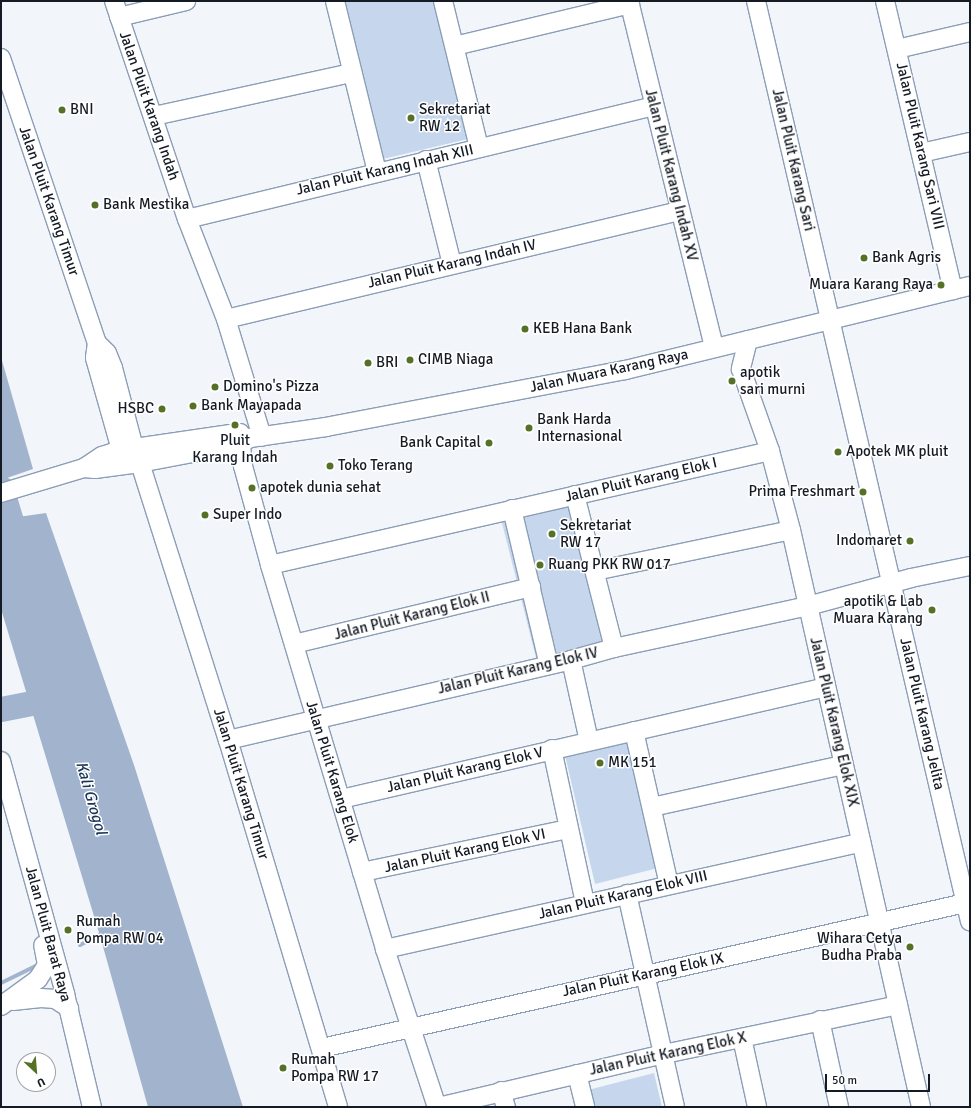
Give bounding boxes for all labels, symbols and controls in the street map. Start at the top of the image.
street label: Jalan Pluit Karang Indah [115,29,183,183]
street label: Jalan Pluit Karang Sari VIII [892,61,948,231]
street label: Jalan Pluit Karang Indah XV [641,87,701,263]
street label: Jalan Pluit Karang Sari [768,87,818,233]
place label: Sekretariat RW 12 [419,100,490,135]
place label: BNI [70,101,94,119]
marker: BNI [57,105,67,115]
marker: Sekretariat RW 12 [406,113,416,123]
street label: Jalan Pluit Karang Timur [15,124,83,278]
street label: Jalan Pluit Karang Indah XIII [295,141,475,199]
place label: Bank Mestika [103,196,189,214]
marker: Bank Mestika [90,200,100,210]
street label: Jalan Pluit Karang Indah IV [366,236,538,292]
place label: Bank Agris [872,249,941,267]
marker: Bank Agris [859,253,869,263]
place label: Muara Karang Raya [809,276,933,294]
marker: Muara Karang Raya [936,280,946,290]
place label: KEB Hana Bank [533,320,632,338]
marker: KEB Hana Bank [520,324,530,334]
street label: Jalan Muara Karang Raya [528,345,690,397]
place label: CIMB Niaga [418,351,493,369]
place label: BRI [376,354,398,372]
marker: CIMB Niaga [405,355,415,365]
marker: BRI [363,358,373,368]
place label: apotik sari murni [740,363,805,398]
marker: apotik sari murni [727,376,737,386]
place label: Domino's Pizza [223,378,319,396]
marker: Domino's Pizza [210,382,220,392]
place label: Bank Mayapada [201,397,302,415]
place label: HSBC [118,400,154,418]
marker: Bank Mayapada [188,401,198,411]
marker: HSBC [157,404,167,414]
place label: Bank Harda Internasional [537,410,622,445]
marker: Pluit Karang Indah [230,420,240,430]
marker: Bank Harda Internasional [524,423,534,433]
place label: Pluit Karang Indah [192,431,278,466]
place label: Bank Capital [400,434,481,452]
marker: Bank Capital [484,438,494,448]
place label: Apotek MK pluit [846,443,948,461]
marker: Apotek MK pluit [833,447,843,457]
street label: Jalan Pluit Karang Elok I [563,454,719,506]
place label: Toko Terang [338,457,413,475]
marker: Toko Terang [325,461,335,471]
place label: apotek dunia sehat [260,479,381,497]
marker: apotek dunia sehat [247,483,257,493]
place label: Prima Freshmart [748,483,855,501]
marker: Prima Freshmart [858,487,868,497]
place label: Super Indo [213,506,282,524]
marker: Super Indo [200,510,210,520]
place label: Sekretariat RW 17 [560,516,631,551]
marker: Sekretariat RW 17 [547,529,557,539]
place label: Indomaret [836,532,902,550]
marker: Indomaret [905,536,915,546]
place label: Ruang PKK RW 017 [548,556,671,574]
marker: Ruang PKK RW 017 [535,560,545,570]
street label: Jalan Pluit Karang Elok II [332,588,492,644]
place label: apotik & Lab Muara Karang [833,592,923,627]
marker: apotik & Lab Muara Karang [926,604,938,616]
street label: Jalan Pluit Karang Elok XIX [806,636,862,808]
street label: Jalan Pluit Karang Jelita [896,636,948,792]
street label: Jalan Pluit Karang Elok IV [436,644,600,698]
street label: Jalan Pluit Karang Elok [302,699,362,845]
street label: Jalan Pluit Karang Timur [209,706,273,862]
street label: Jalan Pluit Karang Elok V [385,743,545,797]
place label: MK 151 [608,754,657,772]
marker: MK 151 [595,758,605,768]
water label: Kali Grogol [71,759,111,837]
street label: Jalan Pluit Karang Elok VI [383,825,547,877]
street label: Jalan Pluit Barat Raya [21,864,75,1004]
street label: Jalan Pluit Karang Elok VIII [537,867,709,923]
place label: Rumah Pompa RW 04 [76,912,164,947]
marker: Rumah Pompa RW 04 [63,925,73,935]
place label: Wihara Cetya Budha Praba [817,929,902,964]
marker: Wihara Cetya Budha Praba [905,942,915,952]
street label: Jalan Pluit Karang Elok IX [561,949,725,1001]
street label: Jalan Pluit Karang Elok X [588,1029,748,1079]
place label: Rumah Pompa RW 17 [291,1050,379,1085]
north arrow [16,1052,56,1092]
marker: Rumah Pompa RW 17 [278,1063,288,1073]
scale bar [827,1066,932,1092]
text: 50 m [832,1073,857,1088]
text: U [35,1075,47,1090]

